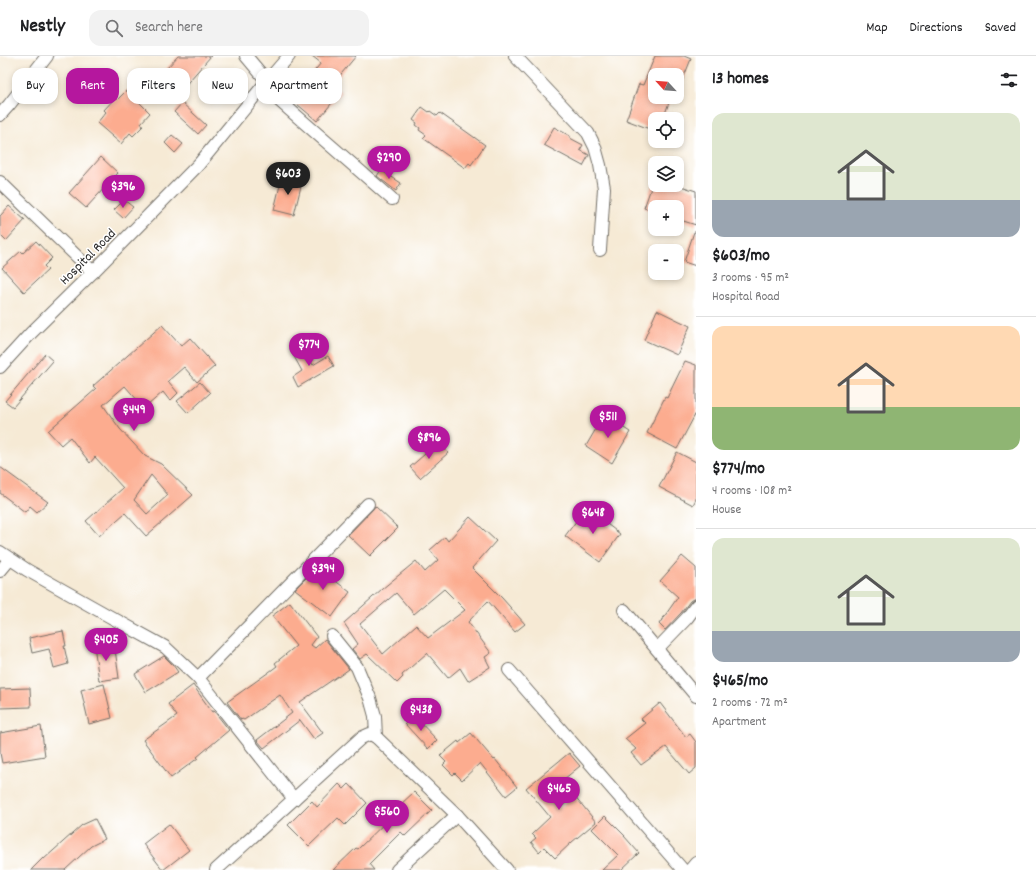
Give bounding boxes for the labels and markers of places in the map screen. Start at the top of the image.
pin: $290 [365,146,413,180]
pin: $603 [264,162,312,196]
pin: $396 [99,175,147,209]
pin: $774 [285,333,333,367]
pin: $449 [110,398,158,432]
pin: $511 [584,405,632,439]
pin: $896 [405,426,453,460]
pin: $648 [569,501,617,535]
pin: $394 [299,557,347,591]
pin: $405 [82,628,130,662]
pin: $438 [397,698,445,732]
pin: $465 [535,777,583,811]
pin: $560 [363,800,411,834]

